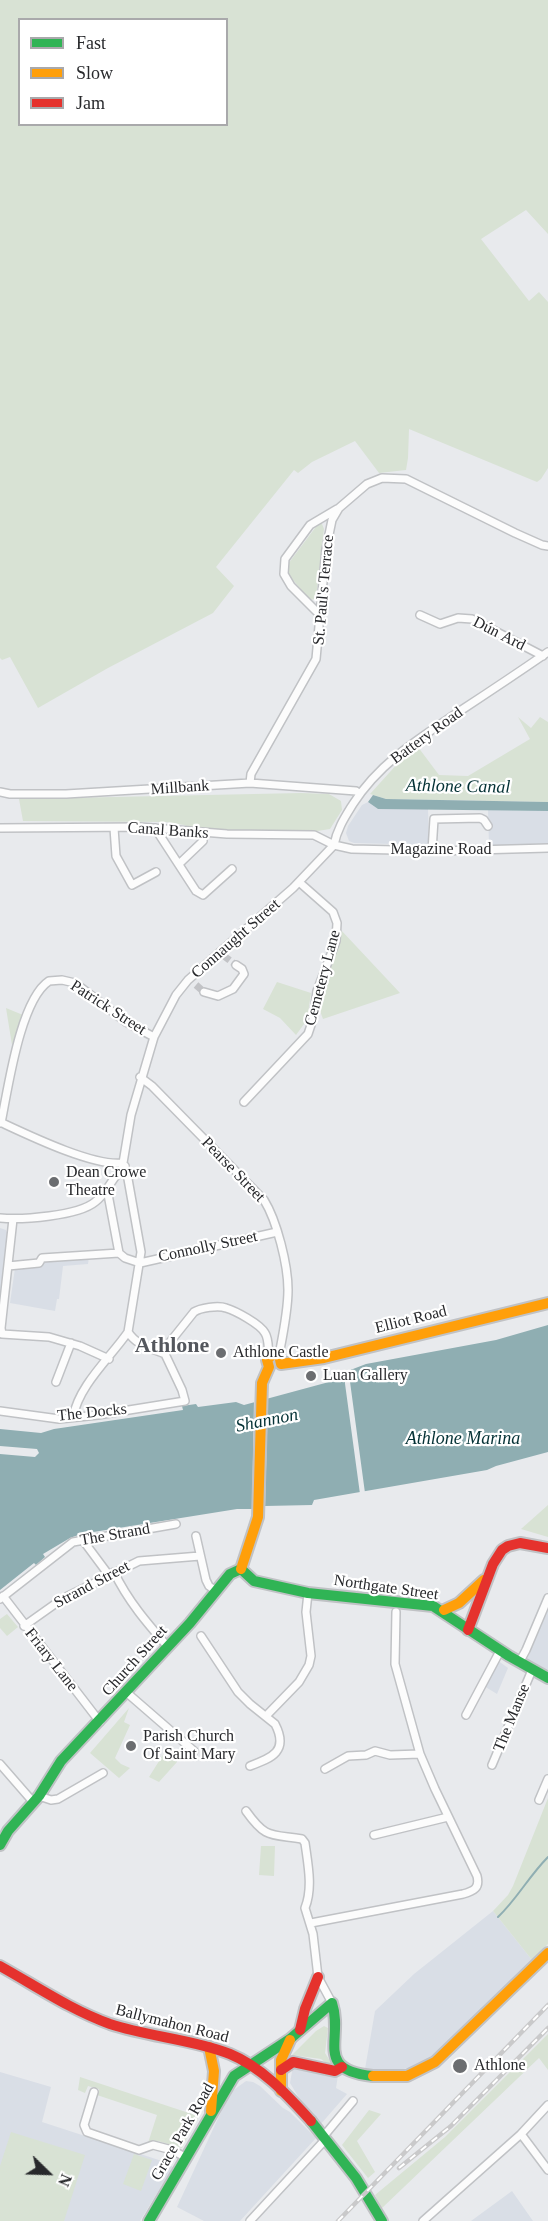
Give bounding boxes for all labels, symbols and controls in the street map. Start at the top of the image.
legend [18,18,228,126]
text: Fast [76,33,106,53]
text: Slow [76,63,113,83]
text: Jam [76,93,105,113]
street label: St. Paul's Terrace [310,534,338,646]
street label: Dún Ard [469,613,529,655]
street label: Battery Road [387,703,467,769]
water label: Athlone Canal [406,775,510,799]
street label: Millbank [150,776,210,800]
street label: Canal Banks [127,819,209,843]
street label: Magazine Road [391,840,491,860]
street label: Connaught Street [188,895,284,983]
street label: Cemetery Lane [301,928,345,1028]
street label: Patrick Street [66,976,150,1040]
street label: Pearse Street [197,1133,269,1207]
place label: Dean Crowe Theatre [66,1163,146,1201]
marker: Dean Crowe Theatre [47,1175,61,1189]
street label: Connolly Street [157,1227,259,1267]
street label: Elliot Road [373,1302,449,1338]
district label: Athlone [135,1333,209,1359]
place label: Athlone Castle [233,1343,329,1363]
marker: Athlone Castle [214,1346,228,1360]
place label: Luan Gallery [323,1366,408,1386]
marker: Luan Gallery [304,1369,318,1383]
street label: The Docks [56,1400,128,1426]
water label: Shannon [234,1404,300,1438]
water label: Athlone Marina [406,1428,520,1450]
street label: The Strand [79,1519,151,1551]
street label: Strand Street [51,1557,133,1613]
street label: Northgate Street [333,1571,439,1605]
street label: Church Street [98,1622,172,1700]
street label: Friary Lane [20,1625,82,1695]
street label: The Manse [490,1681,534,1755]
place label: Parish Church Of Saint Mary [143,1727,235,1765]
marker: Parish Church Of Saint Mary [124,1739,138,1753]
street label: Ballymahon Road [113,2001,231,2047]
place label: Athlone [474,2056,526,2076]
marker: Athlone [451,2057,469,2075]
street label: Grace Park Road [147,2080,219,2184]
north arrow [18,2143,78,2203]
text: N [55,2172,75,2189]

